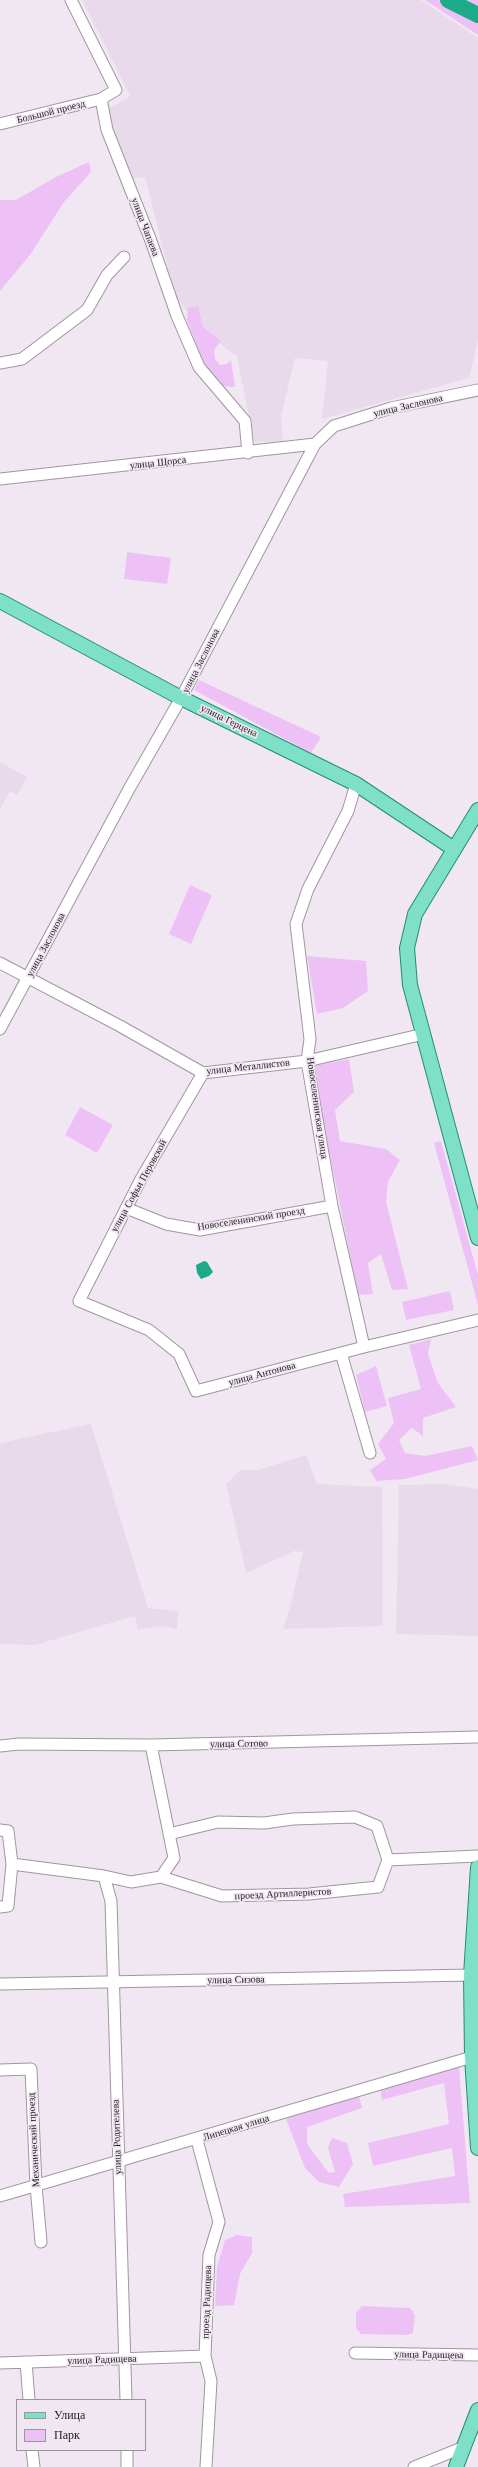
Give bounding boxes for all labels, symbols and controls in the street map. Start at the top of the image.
street label: Большой проезд [16,98,86,126]
street label: улица Чапаева [128,196,162,258]
street label: улица Заслонова [372,392,444,420]
street label: улица Щорса [129,454,187,472]
street label: улица Заслонова [180,627,222,695]
street label: улица Герцена [199,702,259,740]
street label: улица Заслонова [24,911,68,979]
street label: Новоселенинская улица [304,1056,330,1160]
street label: улица Металлистов [206,1057,290,1077]
street label: улица Софьи Перовской [109,1138,169,1234]
street label: Новоселенинский проезд [197,1205,305,1233]
street label: улица Антонова [227,1359,297,1389]
street label: улица Сотово [210,1737,268,1751]
street label: проезд Артиллеристов [234,1885,332,1903]
street label: улица Сизова [207,1973,265,1987]
street label: Механический проезд [26,2092,42,2188]
street label: улица Родителева [110,2099,124,2175]
street label: Липецкая улица [201,2112,271,2144]
street label: проезд Радищева [200,2265,214,2339]
street label: улица Радищева [394,2348,464,2362]
street label: улица Радищева [67,2353,137,2367]
legend [16,2399,146,2451]
text: Улица [54,2407,85,2422]
text: Парк [54,2427,80,2442]

